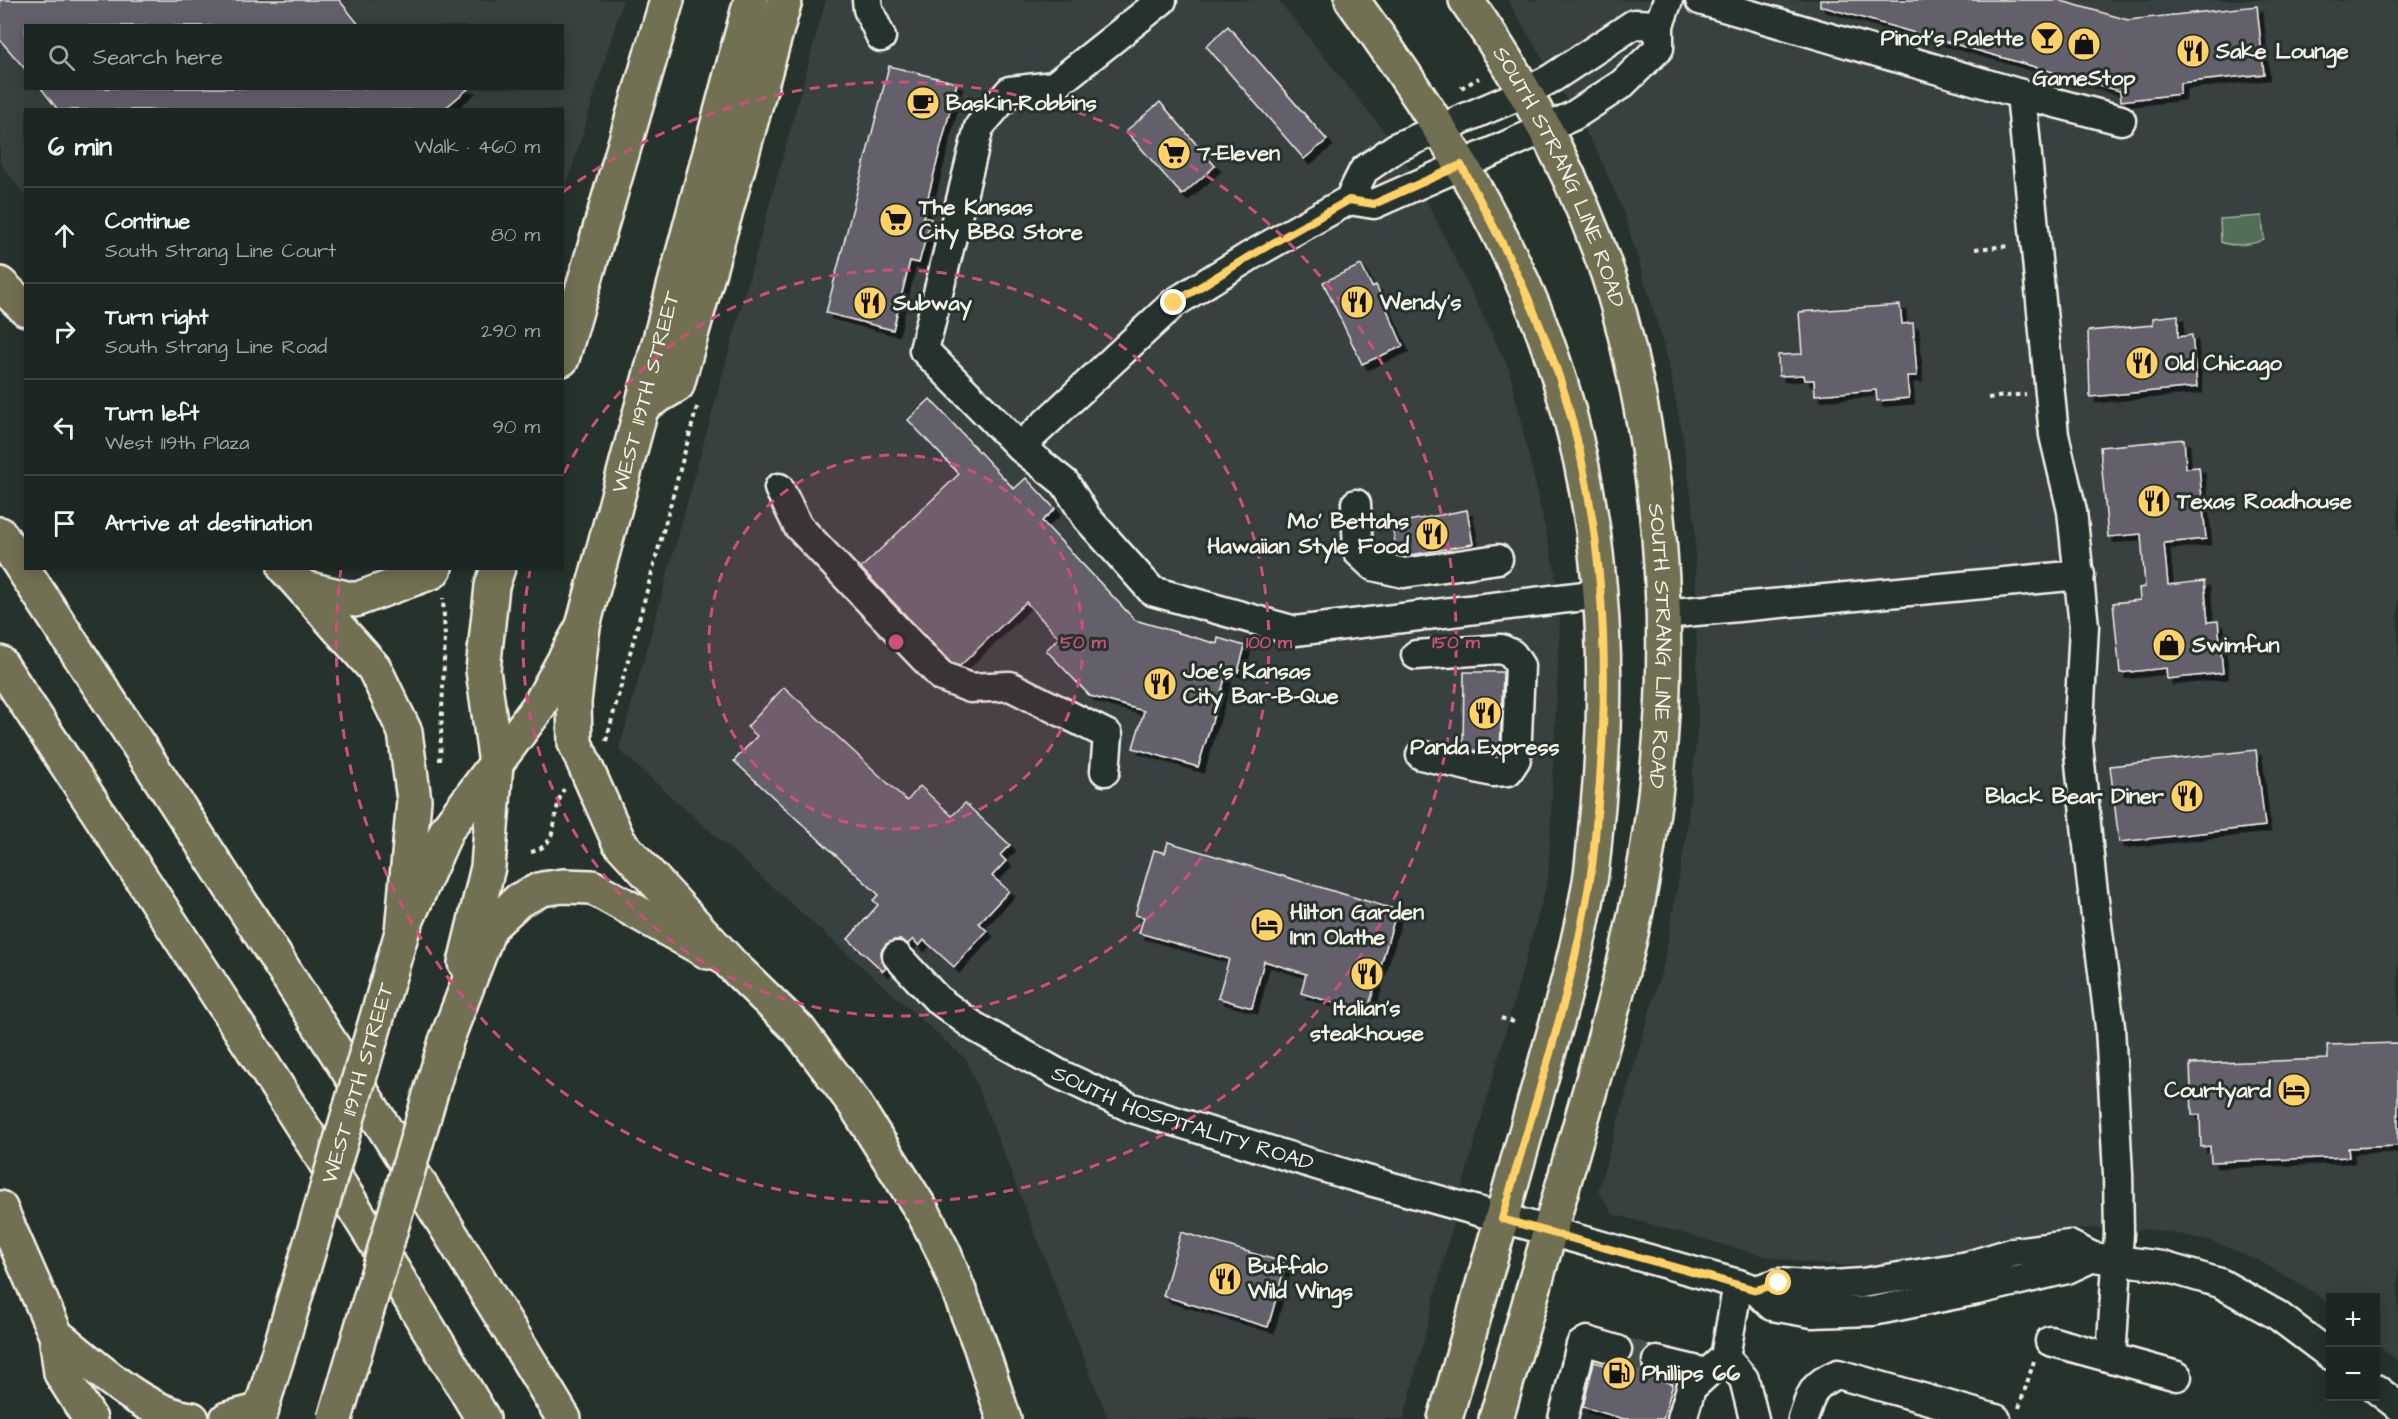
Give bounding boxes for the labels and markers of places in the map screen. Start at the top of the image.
bar icon: Pinot's Palette [2029,20,2065,56]
place label: Pinot's Palette [1881,23,2024,54]
shop icon: GameStop [2066,26,2102,62]
restaurant icon: Sake Lounge [2175,33,2211,69]
place label: Sake Lounge [2215,36,2349,68]
place label: GameStop [2032,63,2136,94]
cafe icon: Baskin-Robbins [905,85,941,121]
place label: Baskin-Robbins [946,88,1097,119]
supermarket icon: 7-Eleven [1156,135,1192,171]
place label: 7-Eleven [1196,138,1280,169]
place label: The Kansas City BBQ Store [918,192,1083,250]
supermarket icon: The Kansas City BBQ Store [878,202,914,238]
restaurant icon: Wendy's [1339,284,1375,320]
restaurant icon: Subway [852,285,888,321]
place label: Wendy's [1379,287,1462,320]
place label: Subway [892,288,973,321]
restaurant icon: Old Chicago [2124,345,2160,381]
place label: Old Chicago [2165,348,2283,380]
restaurant icon: Texas Roadhouse [2136,483,2172,519]
place label: Texas Roadhouse [2176,486,2352,517]
place label: Mo' Bettahs Hawaiian Style Food [1207,506,1410,564]
restaurant icon: Mo' Bettahs Hawaiian Style Food [1414,516,1450,552]
shop icon: Swimfun [2151,627,2187,663]
place label: Swimfun [2191,630,2280,661]
centre of rings [886,632,906,652]
place label: Joe's Kansas City Bar-B-Que [1182,656,1339,714]
restaurant icon: Joe's Kansas City Bar-B-Que [1142,666,1178,702]
restaurant icon: Panda Express [1467,695,1503,731]
place label: Panda Express [1410,732,1560,763]
restaurant icon: Black Bear Diner [2169,778,2205,814]
place label: Black Bear Diner [1985,781,2165,812]
place label: Hilton Garden Inn Olathe [1290,897,1424,953]
hotel icon: Hilton Garden Inn Olathe [1249,907,1285,943]
restaurant icon: Italian's steakhouse [1349,956,1385,992]
place label: Italian's steakhouse [1310,993,1424,1049]
hotel icon: Courtyard [2276,1072,2312,1108]
place label: Courtyard [2164,1075,2272,1108]
place label: Buffalo Wild Wings [1247,1251,1353,1308]
restaurant icon: Buffalo Wild Wings [1207,1261,1243,1297]
fuel station icon: Phillips 66 [1601,1355,1637,1391]
place label: Phillips 66 [1642,1358,1740,1389]

